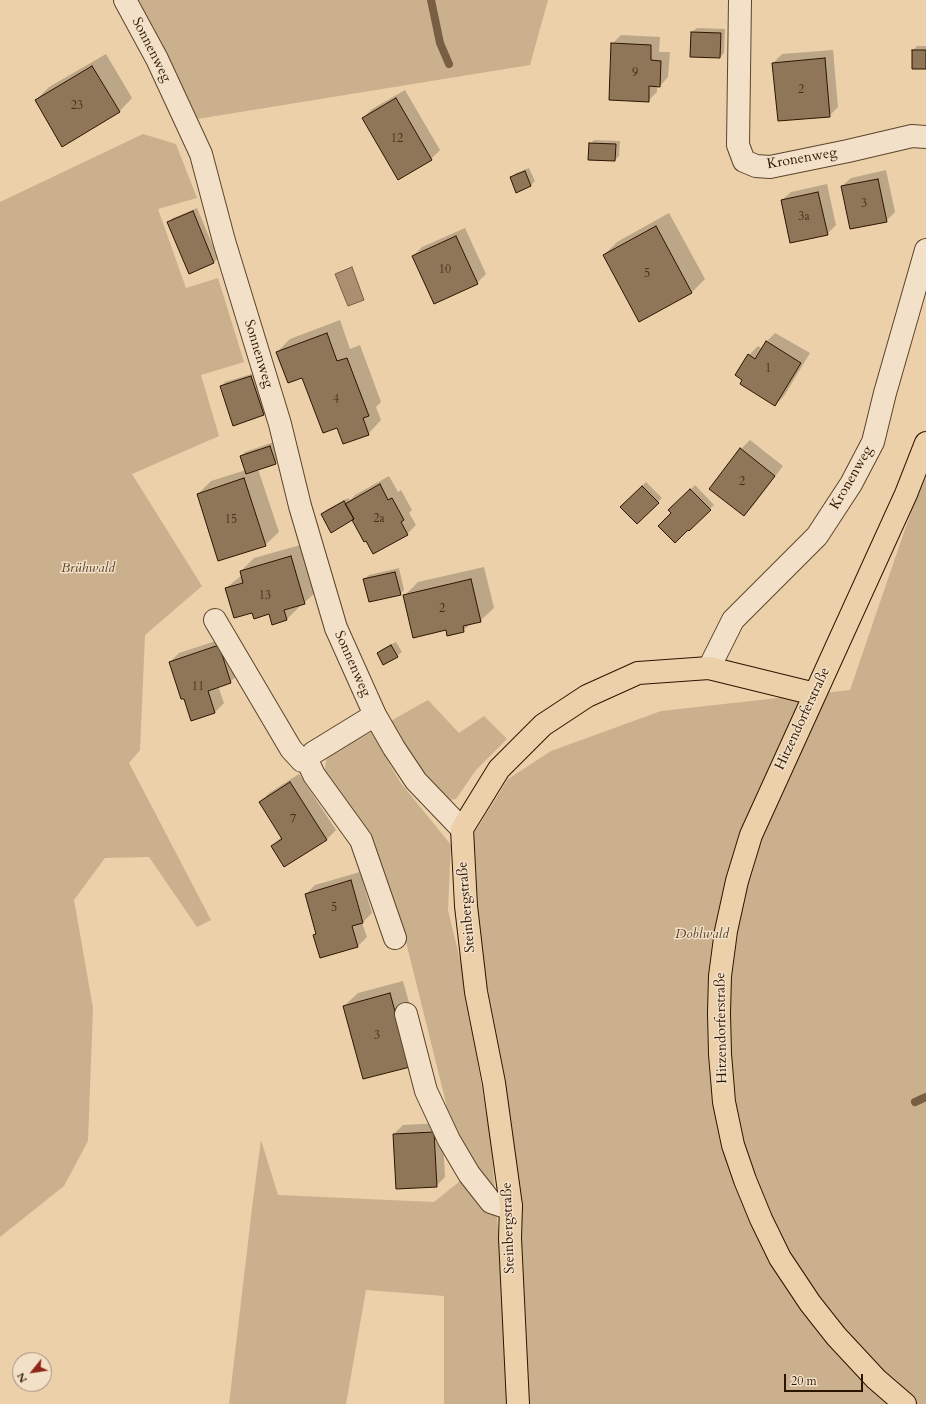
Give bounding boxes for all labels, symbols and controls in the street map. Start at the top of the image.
street label: Sonnenweg [128,15,174,85]
house number: 9 [632,66,638,80]
house number: 2 [798,83,804,97]
house number: 23 [71,99,83,113]
house number: 12 [391,132,403,146]
street label: Kronenweg [766,145,838,173]
house number: 3 [861,197,867,211]
house number: 3a [798,210,810,224]
house number: 10 [439,263,451,277]
house number: 5 [644,267,650,281]
street label: Sonnenweg [240,318,276,390]
house number: 1 [765,362,771,376]
house number: 4 [333,393,339,407]
street label: Kronenweg [827,443,877,513]
house number: 2 [739,475,745,489]
house number: 2a [373,512,385,526]
house number: 15 [225,513,237,527]
park label: Brühwald [61,561,115,577]
house number: 13 [259,589,271,603]
house number: 2 [439,602,445,616]
street label: Sonnenweg [330,629,374,699]
street label: Hitzendorferstraße [772,665,834,773]
house number: 11 [192,680,204,694]
house number: 7 [290,813,296,827]
street label: Steinbergstraße [455,861,479,953]
house number: 5 [331,901,337,915]
park label: Doblwald [675,927,729,943]
street label: Hitzendorferstraße [713,972,731,1084]
house number: 3 [374,1029,380,1043]
street label: Steinbergstraße [499,1182,519,1274]
north arrow [12,1352,52,1392]
scale bar [786,1366,865,1392]
text: N [13,1370,31,1386]
text: 20 m [791,1373,817,1389]

